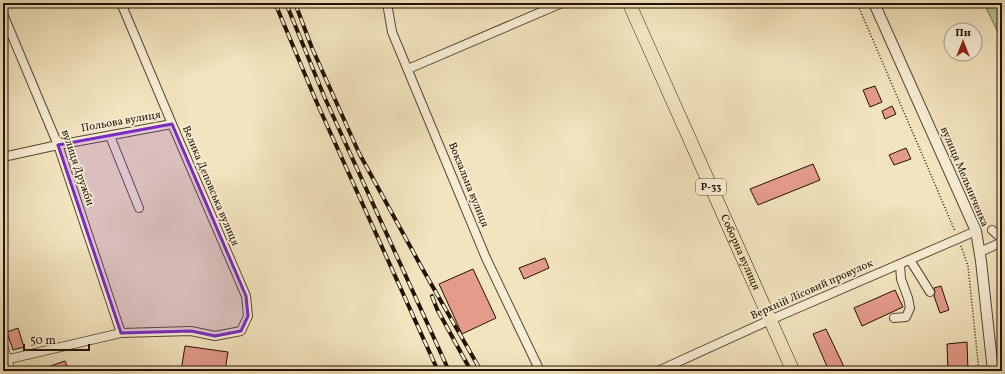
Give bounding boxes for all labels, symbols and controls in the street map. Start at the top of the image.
north arrow [943,22,983,62]
text: Пн [955,26,971,41]
street label: Польова вулиця [80,108,162,136]
street label: Велика Деповська вулиця [178,124,242,249]
street label: вулиця Мельниченка [936,125,992,230]
street label: вулиця Дружби [57,128,97,208]
street label: Вокзальна вулиця [444,140,492,230]
road number: Р-33 [696,179,726,195]
street label: Соборна вулиця [717,212,764,293]
street label: Верхній Лісовий провулок [748,256,876,324]
scale bar [24,326,89,352]
text: 50 m [30,333,56,349]

